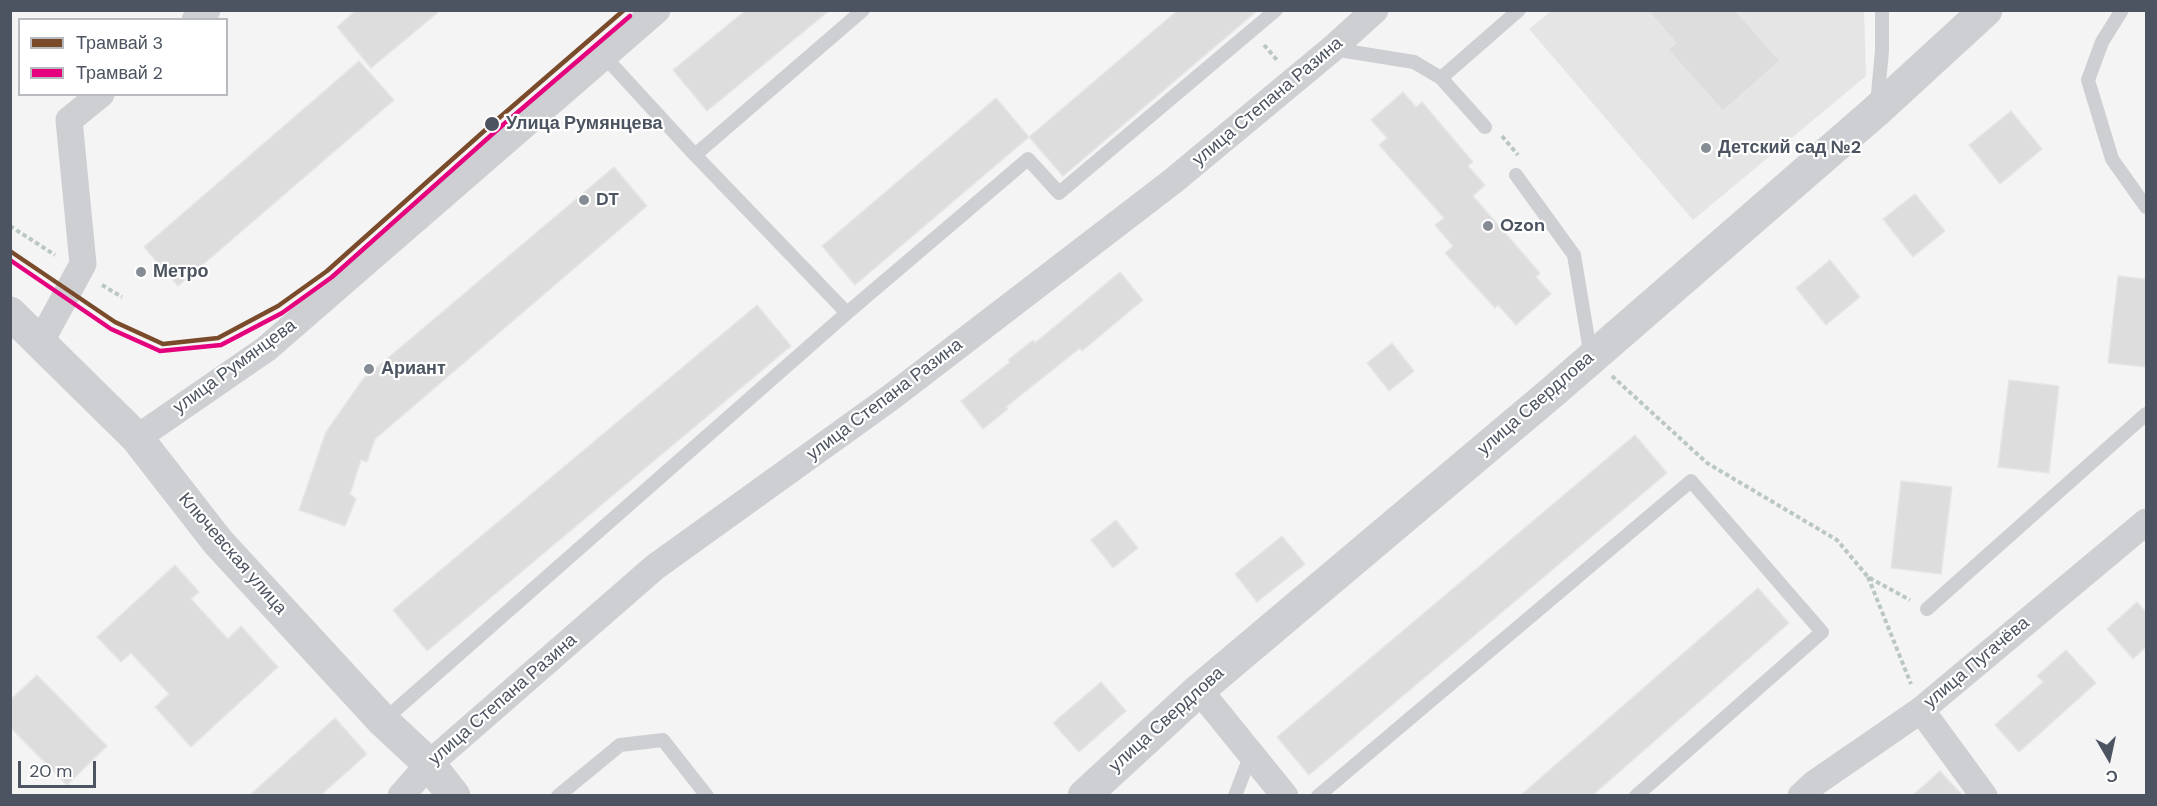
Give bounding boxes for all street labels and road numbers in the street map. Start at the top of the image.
street label: улица Степана Разина [1189,33,1347,171]
street label: улица Румянцева [169,315,301,419]
street label: улица Степана Разина [803,334,967,466]
street label: улица Свердлова [1474,348,1598,460]
street label: Ключевская улица [173,489,291,619]
street label: улица Пугачёва [1920,613,2034,713]
street label: улица Степана Разина [424,630,582,770]
street label: улица Свердлова [1105,663,1229,777]

